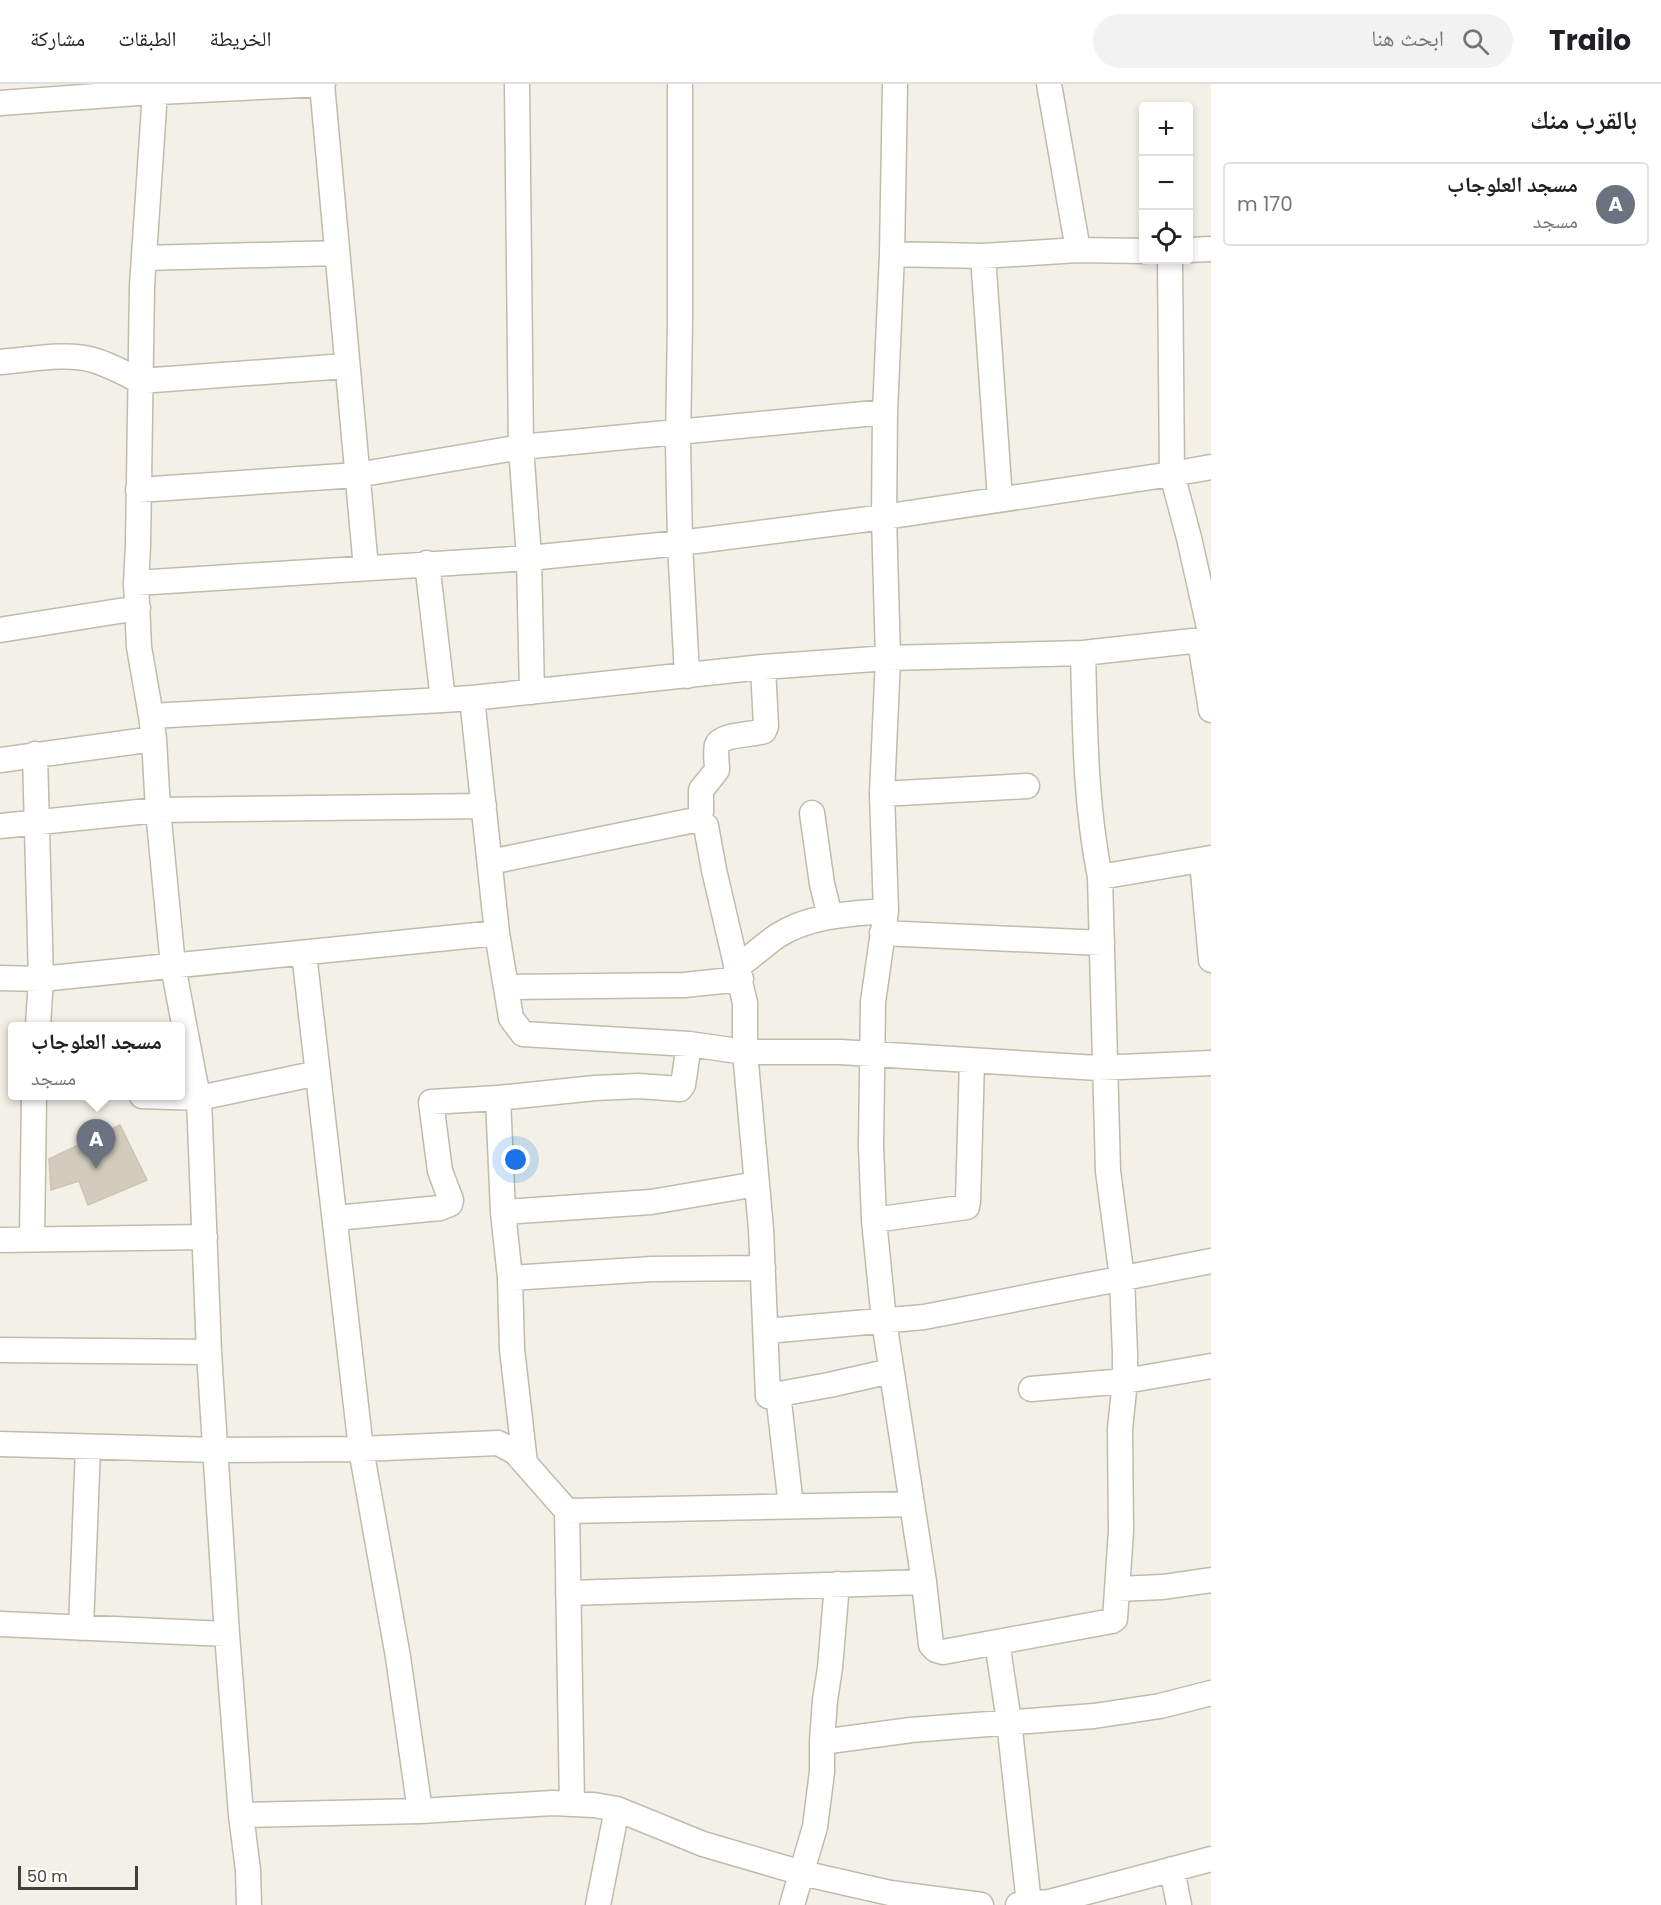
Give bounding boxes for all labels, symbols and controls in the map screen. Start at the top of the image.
search box [1093,14,1513,68]
text: Trailo [1549,21,1631,60]
text: ابحث هنا [1371,23,1444,54]
text: مشاركة [30,24,85,53]
text: الطبقات [118,24,177,53]
text: الخريطة [210,24,271,53]
icon: search [1459,25,1492,58]
map controls [1139,102,1193,264]
button: + [1139,102,1193,156]
text: بالقرب منك [1530,102,1637,138]
button: − [1139,156,1193,210]
text: مسجد العلوجاب [1447,169,1578,200]
text: 170 m [1237,190,1293,218]
text: A [1608,190,1623,218]
text: مسجد [1533,207,1578,235]
button: locate [1139,210,1193,264]
popup [8,1022,185,1100]
text: مسجد العلوجاب [31,1026,162,1057]
text: مسجد [31,1064,76,1092]
pin: A [76,1120,116,1169]
your location [501,1145,530,1174]
scale bar [18,1863,138,1890]
text: 50 m [27,1865,68,1888]

